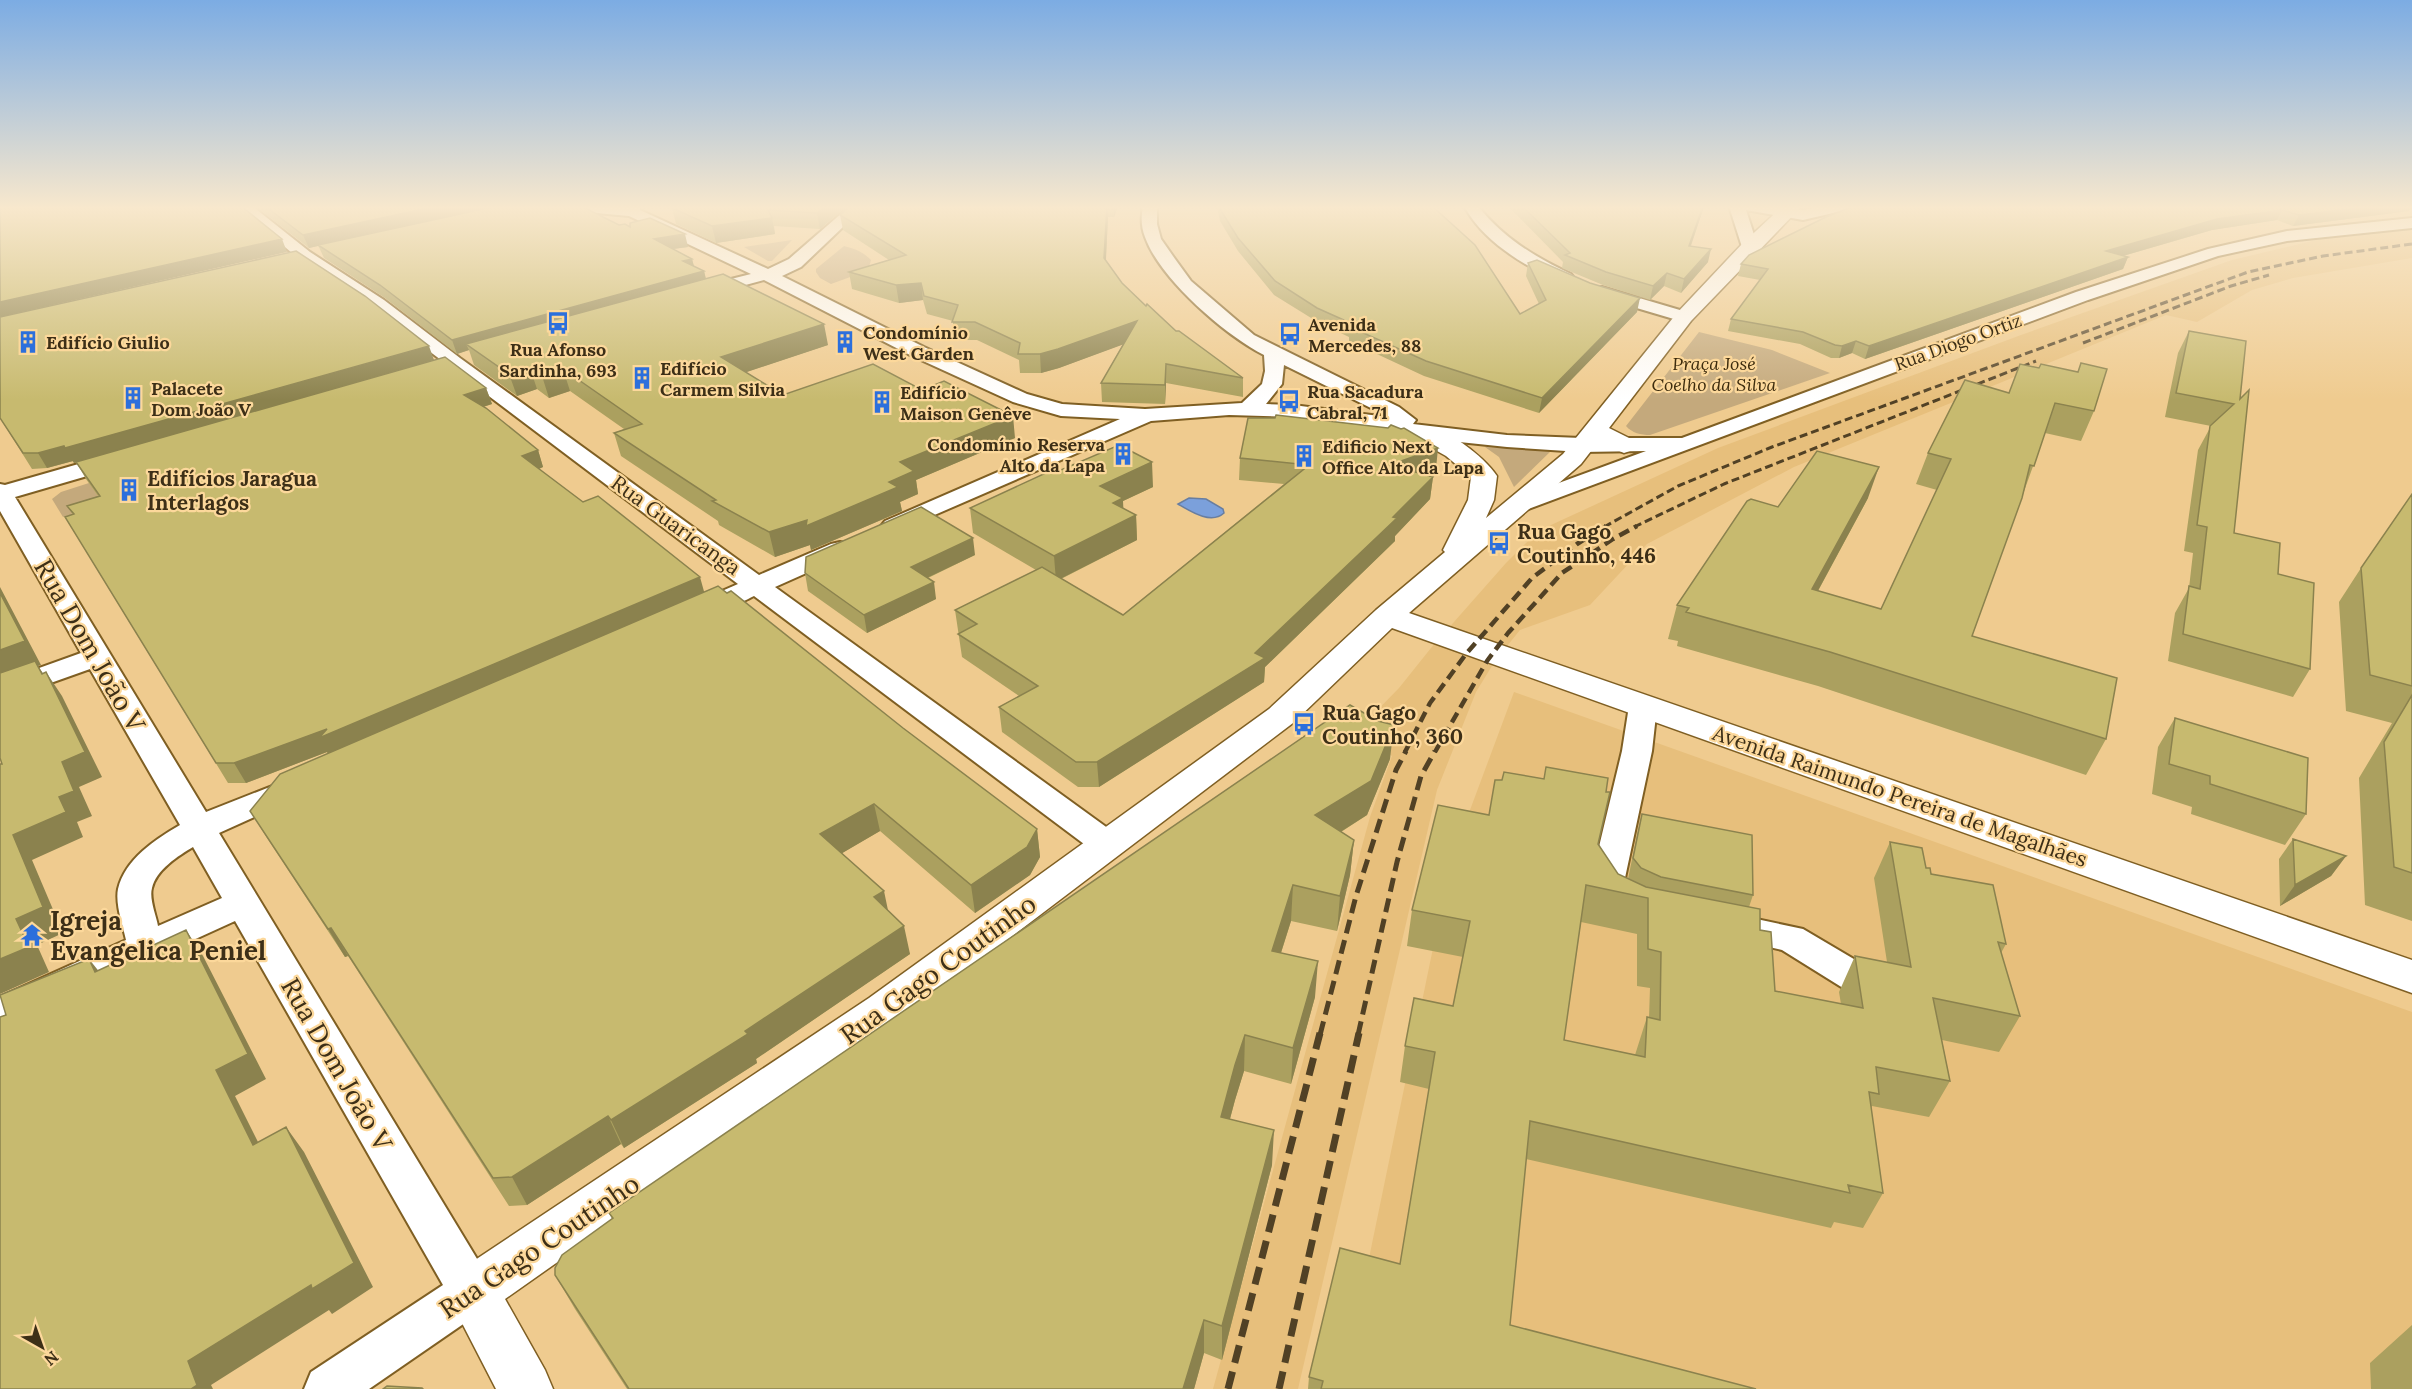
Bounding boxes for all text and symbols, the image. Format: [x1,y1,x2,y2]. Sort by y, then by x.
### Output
street label: Rua Diogo Ortiz [1891,308,2025,376]
bus stop icon: Rua Afonso Sardinha, 693 [545,310,571,336]
place label: Avenida Mercedes, 88 [1308,313,1421,357]
place label: Condomínio West Garden [863,321,975,365]
bus stop icon: Avenida Mercedes, 88 [1277,321,1303,347]
building icon: Edifício Giulio [15,329,41,355]
building icon: Condomínio West Garden [832,329,858,355]
place label: Edifício Giulio [46,331,170,354]
place label: Rua Afonso Sardinha, 693 [499,338,617,382]
park label: Praça José Coelho da Silva [1652,352,1777,396]
place label: Edifício Carmem Silvia [660,357,786,401]
building icon: Edifício Carmem Silvia [629,365,655,391]
place label: Palacete Dom João V [151,377,251,421]
place label: Rua Sacadura Cabral, 71 [1307,380,1424,424]
place label: Edifício Maison Genêve [900,381,1032,425]
building icon: Palacete Dom João V [120,385,146,411]
bus stop icon: Rua Sacadura Cabral, 71 [1276,388,1302,414]
building icon: Edifício Maison Genêve [869,389,895,415]
place label: Condomínio Reserva Alto da Lapa [927,433,1106,477]
place label: Edificio Next Office Alto da Lapa [1322,435,1484,479]
building icon: Condomínio Reserva Alto da Lapa [1110,441,1136,467]
building icon: Edificio Next Office Alto da Lapa [1291,443,1317,469]
place label: Edifícios Jaragua Interlagos [147,465,317,516]
street label: Rua Guaricanga [606,469,746,581]
building icon: Edifícios Jaragua Interlagos [116,477,142,503]
place label: Rua Gago Coutinho, 446 [1517,518,1656,569]
bus stop icon: Rua Gago Coutinho, 446 [1486,530,1512,556]
street label: Rua Dom João V [27,553,153,738]
place label: Rua Gago Coutinho, 360 [1322,699,1463,750]
bus stop icon: Rua Gago Coutinho, 360 [1291,711,1317,737]
street label: Avenida Raimundo Pereira de Magalhães [1708,719,2091,873]
street label: Rua Gago Coutinho [833,887,1043,1051]
place label: Igreja Evangelica Peniel [50,904,266,967]
temple icon: Igreja Evangelica Peniel [19,922,45,948]
street label: Rua Dom João V [274,972,400,1157]
street label: Rua Gago Coutinho [433,1167,645,1325]
north arrow [12,1317,72,1377]
text: N [40,1347,63,1370]

